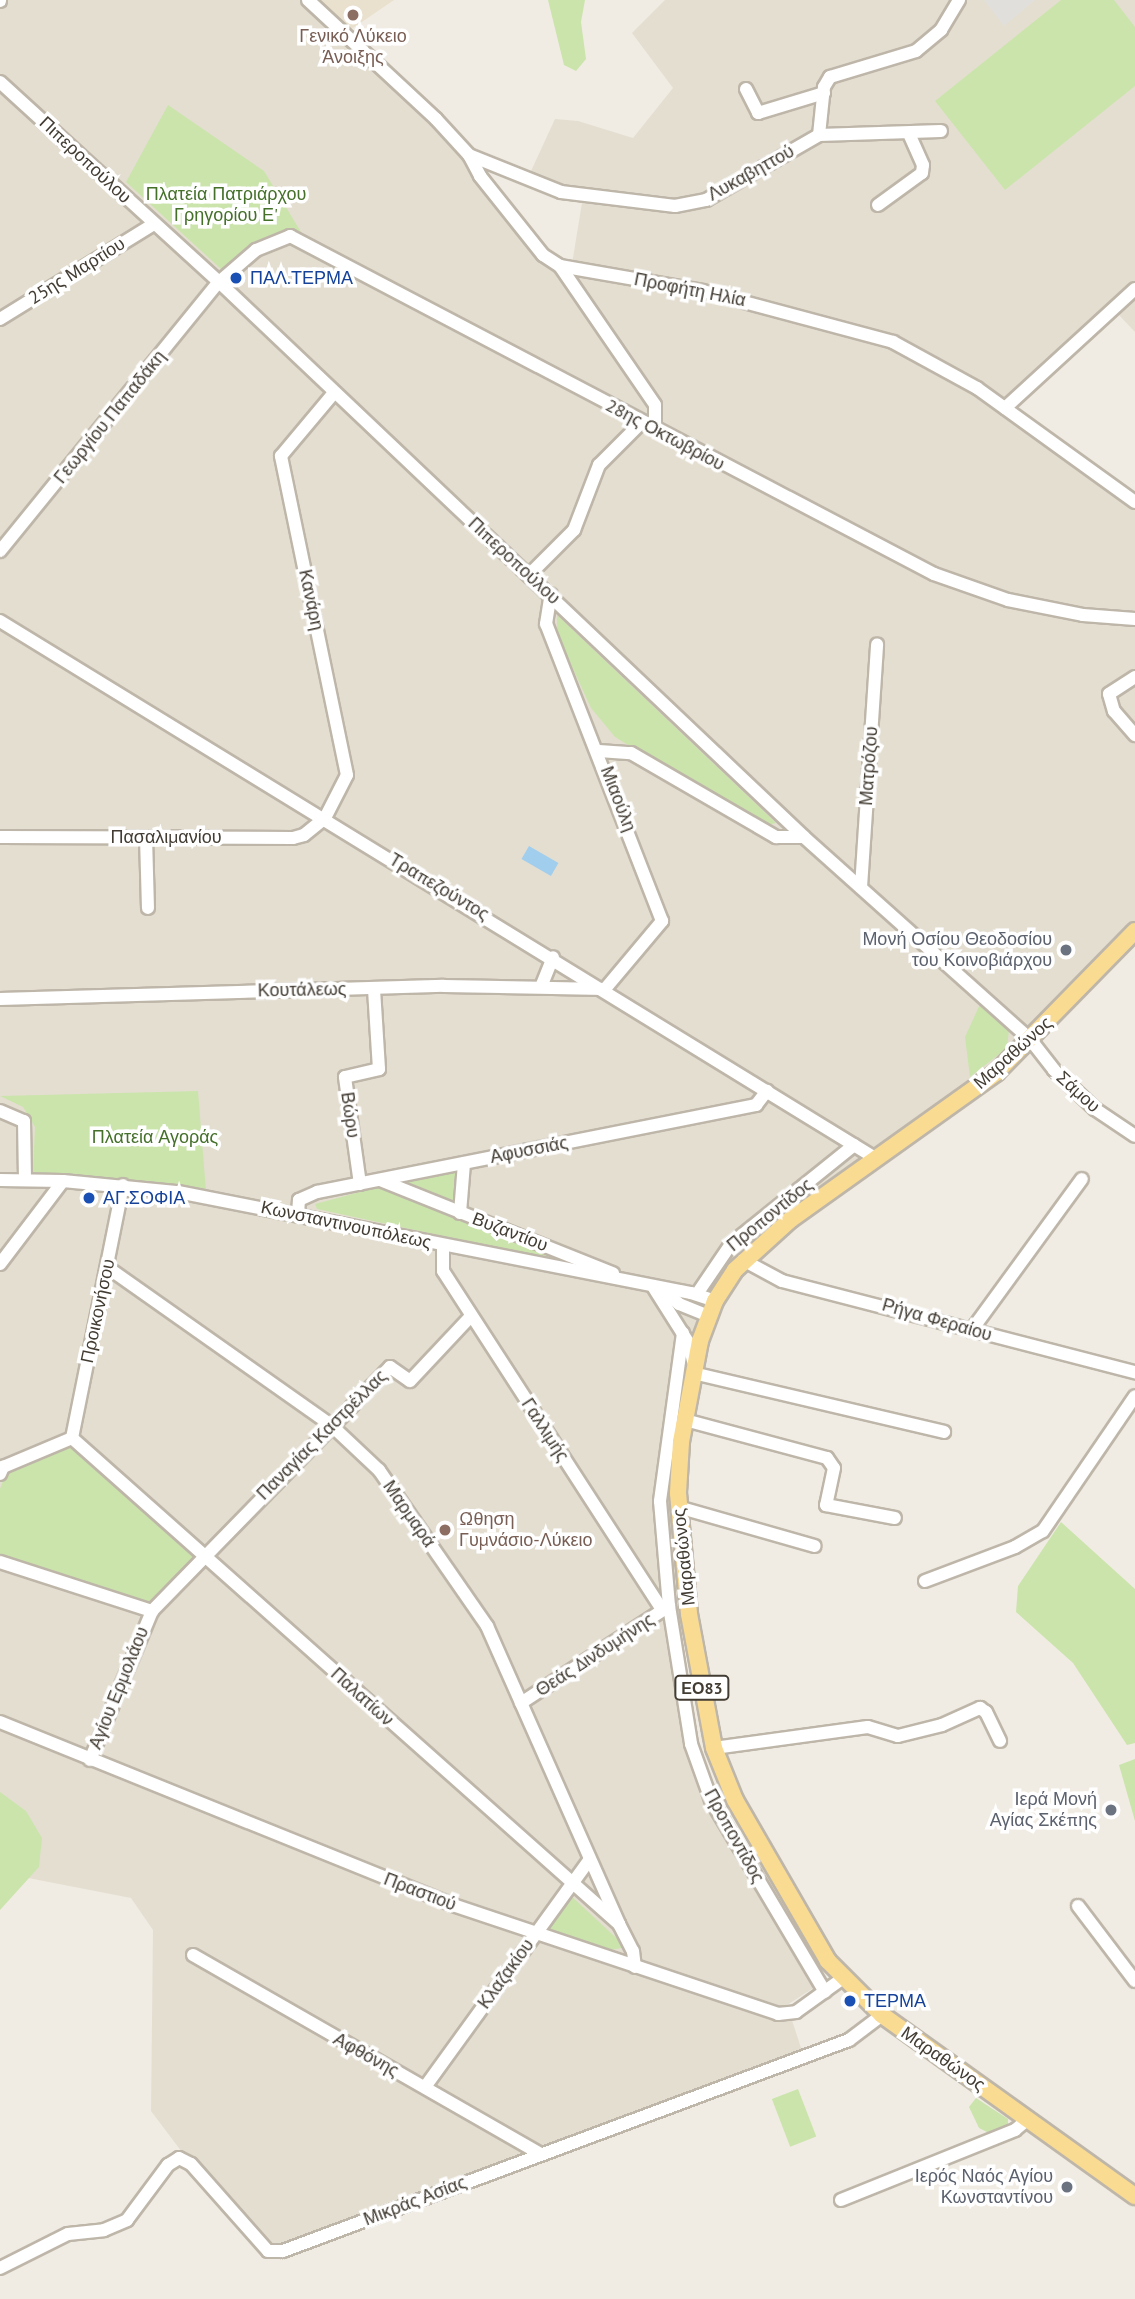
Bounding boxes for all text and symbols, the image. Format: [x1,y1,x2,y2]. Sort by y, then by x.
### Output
marker: Γενικό Λύκειο Άνοιξης [345,7,361,23]
place label: Γενικό Λύκειο Άνοιξης [299,26,407,68]
street label: Πιπεροπούλου [35,112,135,208]
street label: Λυκαβηττού [704,140,798,206]
park label: Πλατεία Πατριάρχου Γρηγορίου Ε' [146,184,306,227]
street label: 25ης Μαρτίου [25,233,129,309]
place label: ΠΑΛ.ΤΕΡΜΑ [250,267,353,289]
street label: Προφήτη Ηλία [632,269,748,311]
marker: ΠΑΛ.ΤΕΡΜΑ [228,270,244,286]
street label: Γεωργίου Παπαδάκη [50,346,170,488]
street label: 28ης Οκτωβρίου [602,395,728,475]
street label: Πιπεροπούλου [464,513,564,609]
street label: Κανάρη [294,568,328,632]
street label: Ματρόζου [855,726,883,806]
street label: Μιαούλη [596,763,640,835]
street label: Πασαλιμανίου [110,826,222,848]
street label: Τραπεζούντος [385,849,493,925]
place label: Μονή Οσίου Θεοδοσίου του Κοινοβιάρχου [862,929,1052,972]
marker: Μονή Οσίου Θεοδοσίου του Κοινοβιάρχου [1058,942,1074,958]
street label: Κουτάλεως [257,978,347,1002]
street label: Μαραθώνος [969,1012,1057,1094]
street label: Σάμου [1052,1067,1104,1117]
street label: Βώρυ [336,1091,364,1139]
park label: Πλατεία Αγοράς [92,1126,218,1148]
street label: Αφυσσιάς [488,1132,570,1168]
street label: Προποντίδος [723,1174,817,1256]
place label: ΑΓ.ΣΟΦΙΑ [103,1187,185,1209]
marker: ΑΓ.ΣΟΦΙΑ [81,1190,97,1206]
street label: Κωνσταντινουπόλεως [259,1196,433,1254]
street label: Βυζαντίου [469,1208,551,1256]
street label: Προικονήσου [76,1257,120,1365]
street label: Ρήγα Φεραίου [880,1294,994,1346]
street label: Παναγίας Καστρέλλας [252,1365,392,1505]
street label: Γαλλιμής [517,1394,573,1466]
street label: Μαρμαρά [378,1476,440,1552]
street label: Μαραθώνος [668,1507,700,1607]
place label: Ώθηση Γυμνάσιο-Λύκειο [459,1509,593,1552]
marker: Ώθηση Γυμνάσιο-Λύκειο [437,1522,453,1538]
street label: Θεάς Δινδυμήνης [532,1609,658,1701]
street label: Αγίου Ερμολάου [85,1624,153,1752]
street label: Παλατίων [326,1663,398,1731]
road number: ΕΟ83 [674,1676,730,1700]
street label: Προποντίδος [699,1785,769,1887]
place label: Ιερά Μονή Αγίας Σκέπης [990,1789,1097,1832]
marker: Ιερά Μονή Αγίας Σκέπης [1103,1802,1119,1818]
street label: Πραστιού [381,1868,459,1916]
street label: Κλαζακίου [473,1935,539,2013]
place label: ΤΕΡΜΑ [864,1990,926,2012]
marker: ΤΕΡΜΑ [842,1993,858,2009]
street label: Μαραθώνος [897,2022,989,2096]
street label: Αφθόνης [330,2028,402,2082]
place label: Ιερός Ναός Αγίου Κωνσταντίνου [915,2166,1053,2208]
street label: Μικράς Ασίας [361,2172,469,2230]
marker: Ιερός Ναός Αγίου Κωνσταντίνου [1059,2179,1075,2195]

